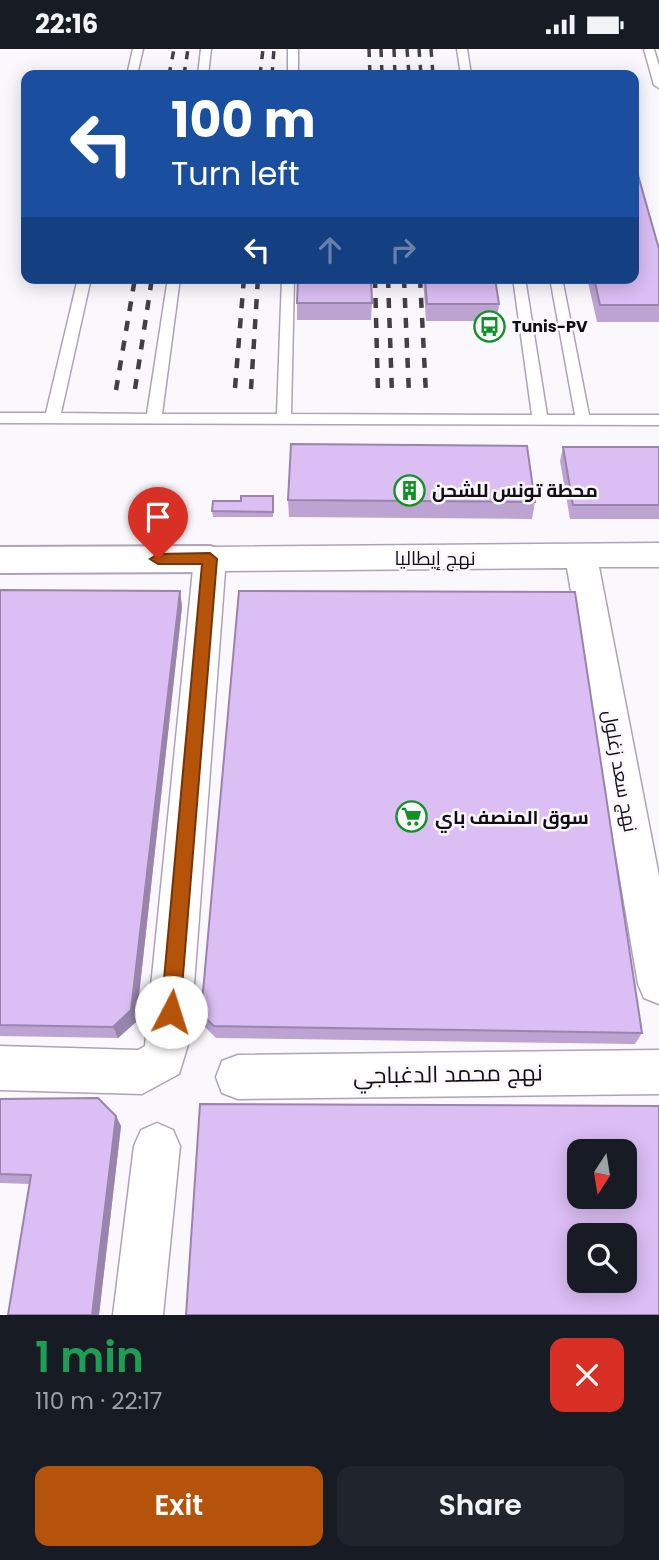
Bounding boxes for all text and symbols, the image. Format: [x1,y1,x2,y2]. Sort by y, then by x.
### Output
text: 22:16 [35,6,98,42]
text: 100 m [171,86,316,154]
icon: left [56,98,147,189]
text: Turn left [171,151,300,196]
icon: left [238,231,276,269]
icon: ahead [311,231,349,269]
icon: right [384,231,422,269]
bus stop icon: Tunis-PV [472,309,506,343]
place label: Tunis-PV [512,315,588,338]
building icon: محطة تونس للشحن [392,473,426,507]
place label: محطة تونس للشحن [432,477,598,504]
pin [128,487,188,559]
icon: arrive [139,498,177,536]
street label: نهج إيطاليا [394,545,476,572]
street label: نهج سعد زغلول [596,708,644,834]
supermarket icon: سوق المنصف باي [395,800,429,834]
place label: سوق المنصف باي [435,804,589,833]
position arrow [134,975,208,1049]
street label: نهج محمد الدغباجي [353,1056,543,1094]
north arrow [567,1139,637,1209]
map controls [567,1139,637,1293]
button: search [567,1223,637,1293]
text: 1 min [35,1328,144,1387]
button: close [550,1338,624,1412]
text: 110 m · 22:17 [35,1385,162,1417]
button: Exit [35,1466,323,1546]
button: Share [337,1466,624,1546]

